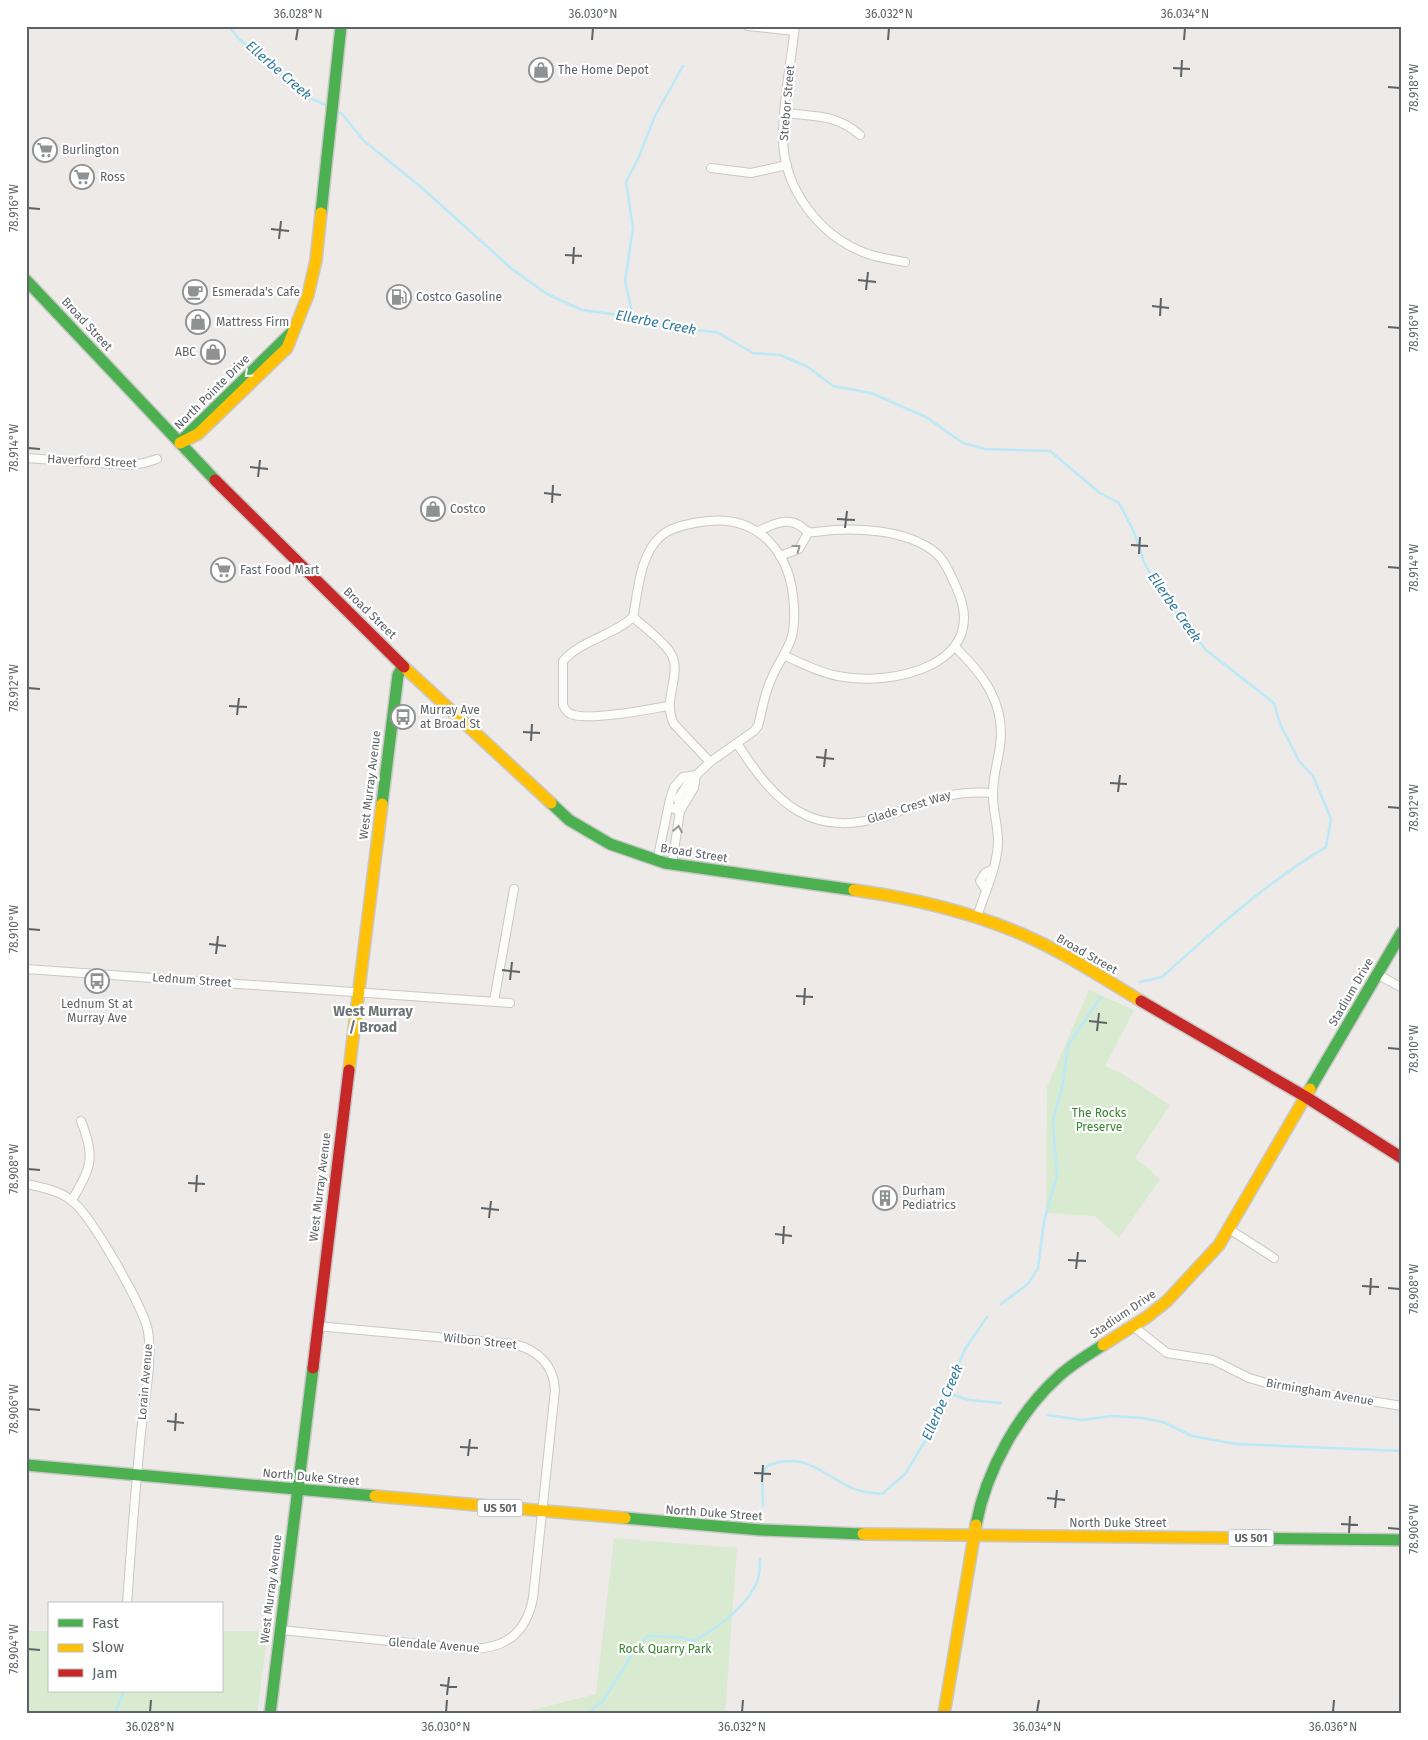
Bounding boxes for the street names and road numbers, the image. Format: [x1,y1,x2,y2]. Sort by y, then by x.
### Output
street label: Strebor Street [777,64,797,142]
street label: Broad Street [59,294,116,354]
street label: North Pointe Drive [172,352,252,432]
street label: Haverford Street [47,452,138,470]
street label: Broad Street [341,584,400,642]
street label: West Murray Avenue [356,730,384,840]
street label: Glade Crest Way [865,788,953,826]
street label: Broad Street [659,841,729,865]
street label: Broad Street [1054,931,1120,977]
street label: Stadium Drive [1326,955,1376,1029]
street label: Lednum Street [152,970,233,990]
street label: West Murray Avenue [306,1132,334,1242]
street label: Stadium Drive [1087,1287,1159,1341]
street label: Wilbon Street [443,1330,518,1352]
street label: Lorain Avenue [135,1343,155,1421]
street label: Birmingham Avenue [1265,1376,1375,1408]
street label: North Duke Street [262,1466,361,1488]
road number: US 501 [478,1500,522,1516]
street label: North Duke Street [665,1503,764,1523]
street label: North Duke Street [1069,1516,1167,1530]
road number: US 501 [1228,1530,1274,1546]
street label: West Murray Avenue [257,1534,285,1644]
street label: Glendale Avenue [388,1635,480,1655]

